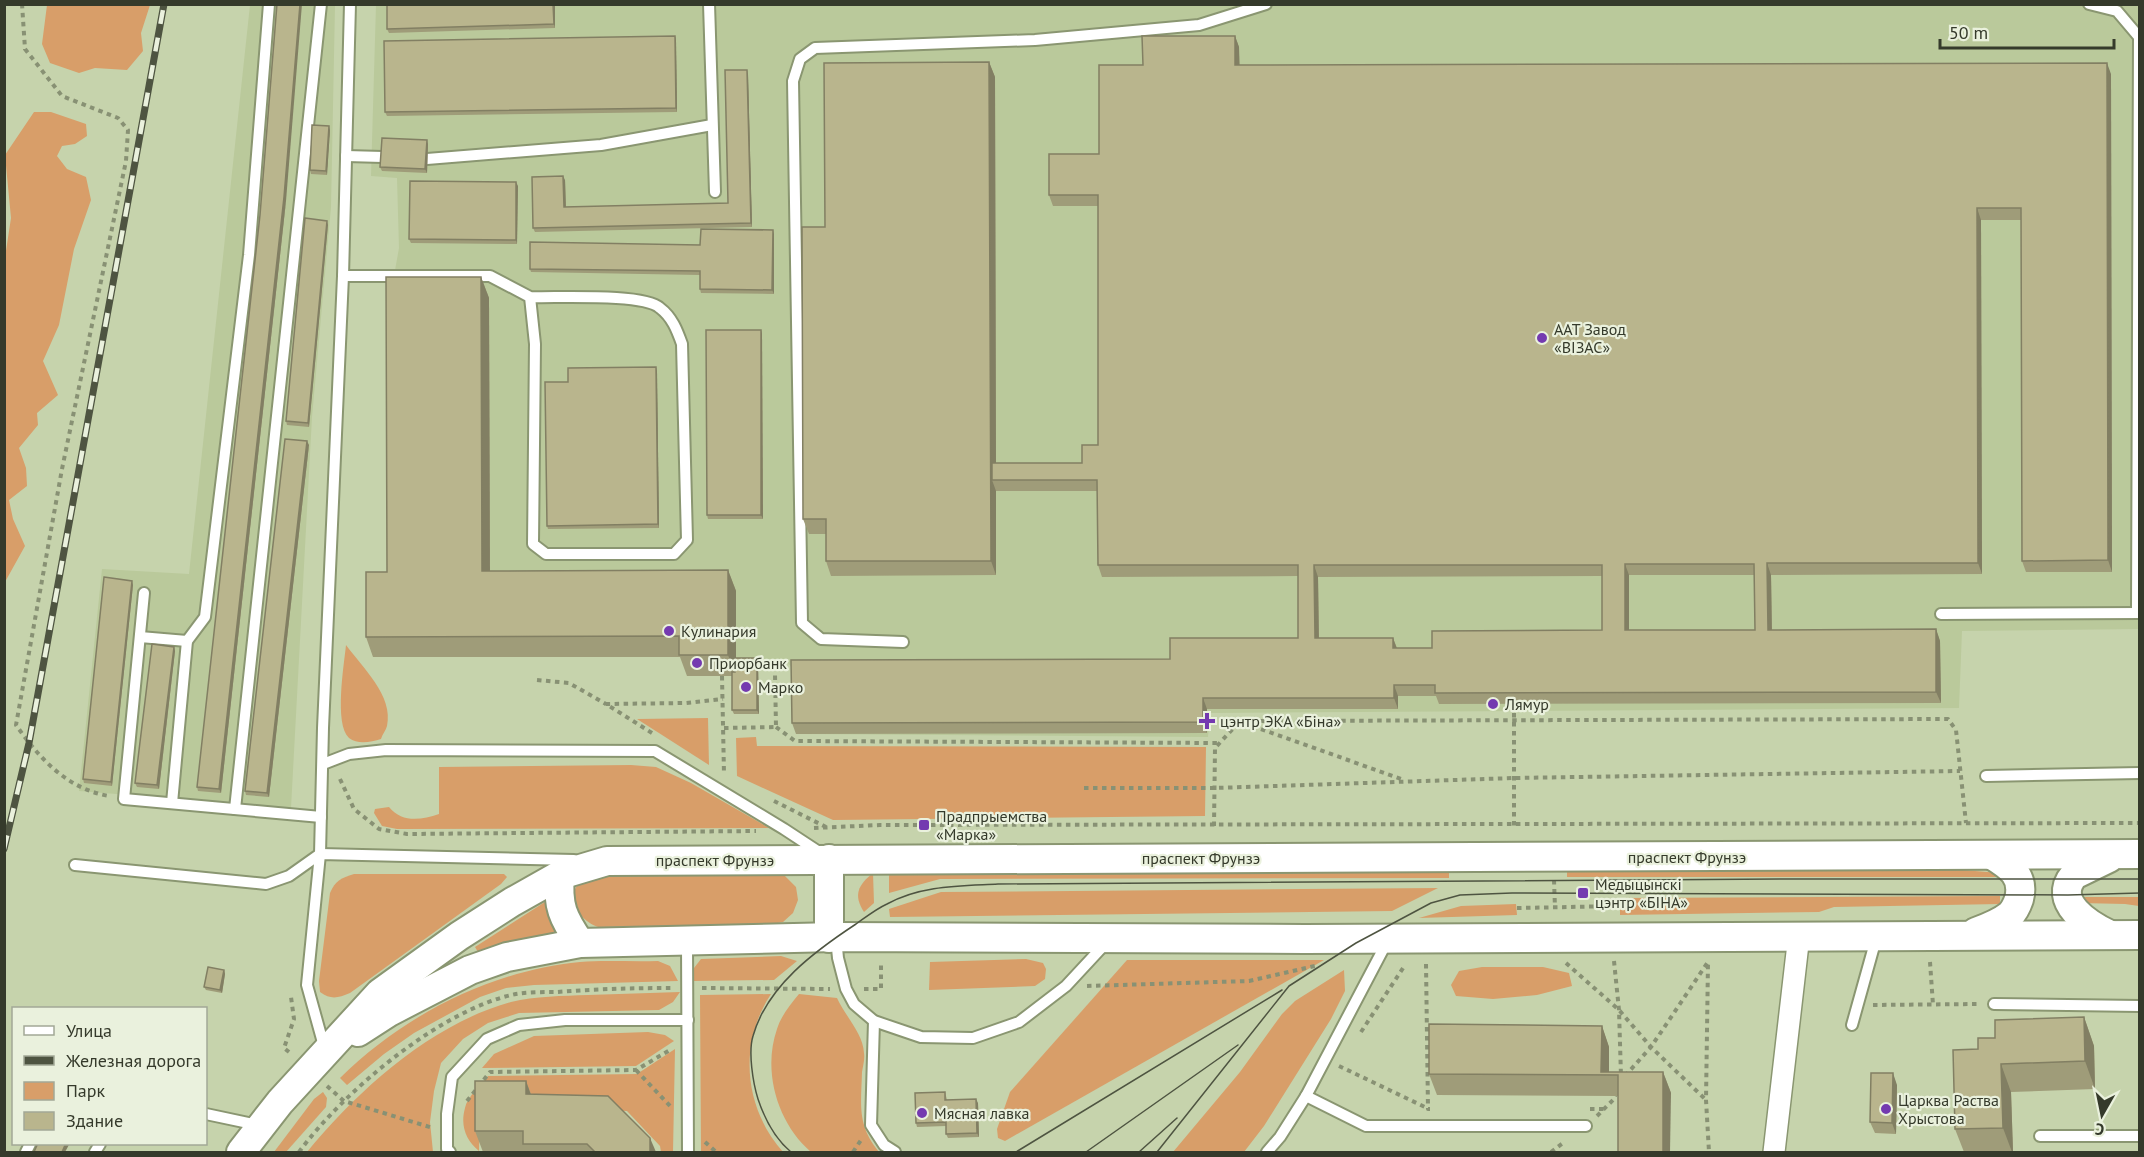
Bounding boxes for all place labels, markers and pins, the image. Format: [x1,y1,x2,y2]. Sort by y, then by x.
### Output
place label: ААТ Завод «ВІЗАС» [1554,319,1626,357]
marker: ААТ Завод «ВІЗАС» [1535,331,1549,345]
place label: Кулинария [681,621,756,641]
marker: Кулинария [662,624,676,638]
place label: Приорбанк [709,653,787,673]
marker: Приорбанк [690,656,704,670]
place label: Марко [758,677,803,697]
marker: Марко [739,680,753,694]
place label: Лямур [1504,694,1549,714]
marker: Лямур [1486,697,1500,711]
place label: цэнтр ЭКА «Біна» [1220,711,1341,731]
marker: цэнтр ЭКА «Біна» [1198,712,1216,730]
place label: Прадпрыемства «Марка» [936,806,1047,844]
marker: Прадпрыемства «Марка» [917,818,931,832]
place label: Медыцынскі цэнтр «БІНА» [1595,874,1688,912]
marker: Медыцынскі цэнтр «БІНА» [1576,886,1590,900]
place label: Царква Раства Хрыстова [1898,1090,1999,1128]
marker: Царква Раства Хрыстова [1879,1102,1893,1116]
place label: Мясная лавка [934,1103,1029,1123]
marker: Мясная лавка [915,1106,929,1120]

